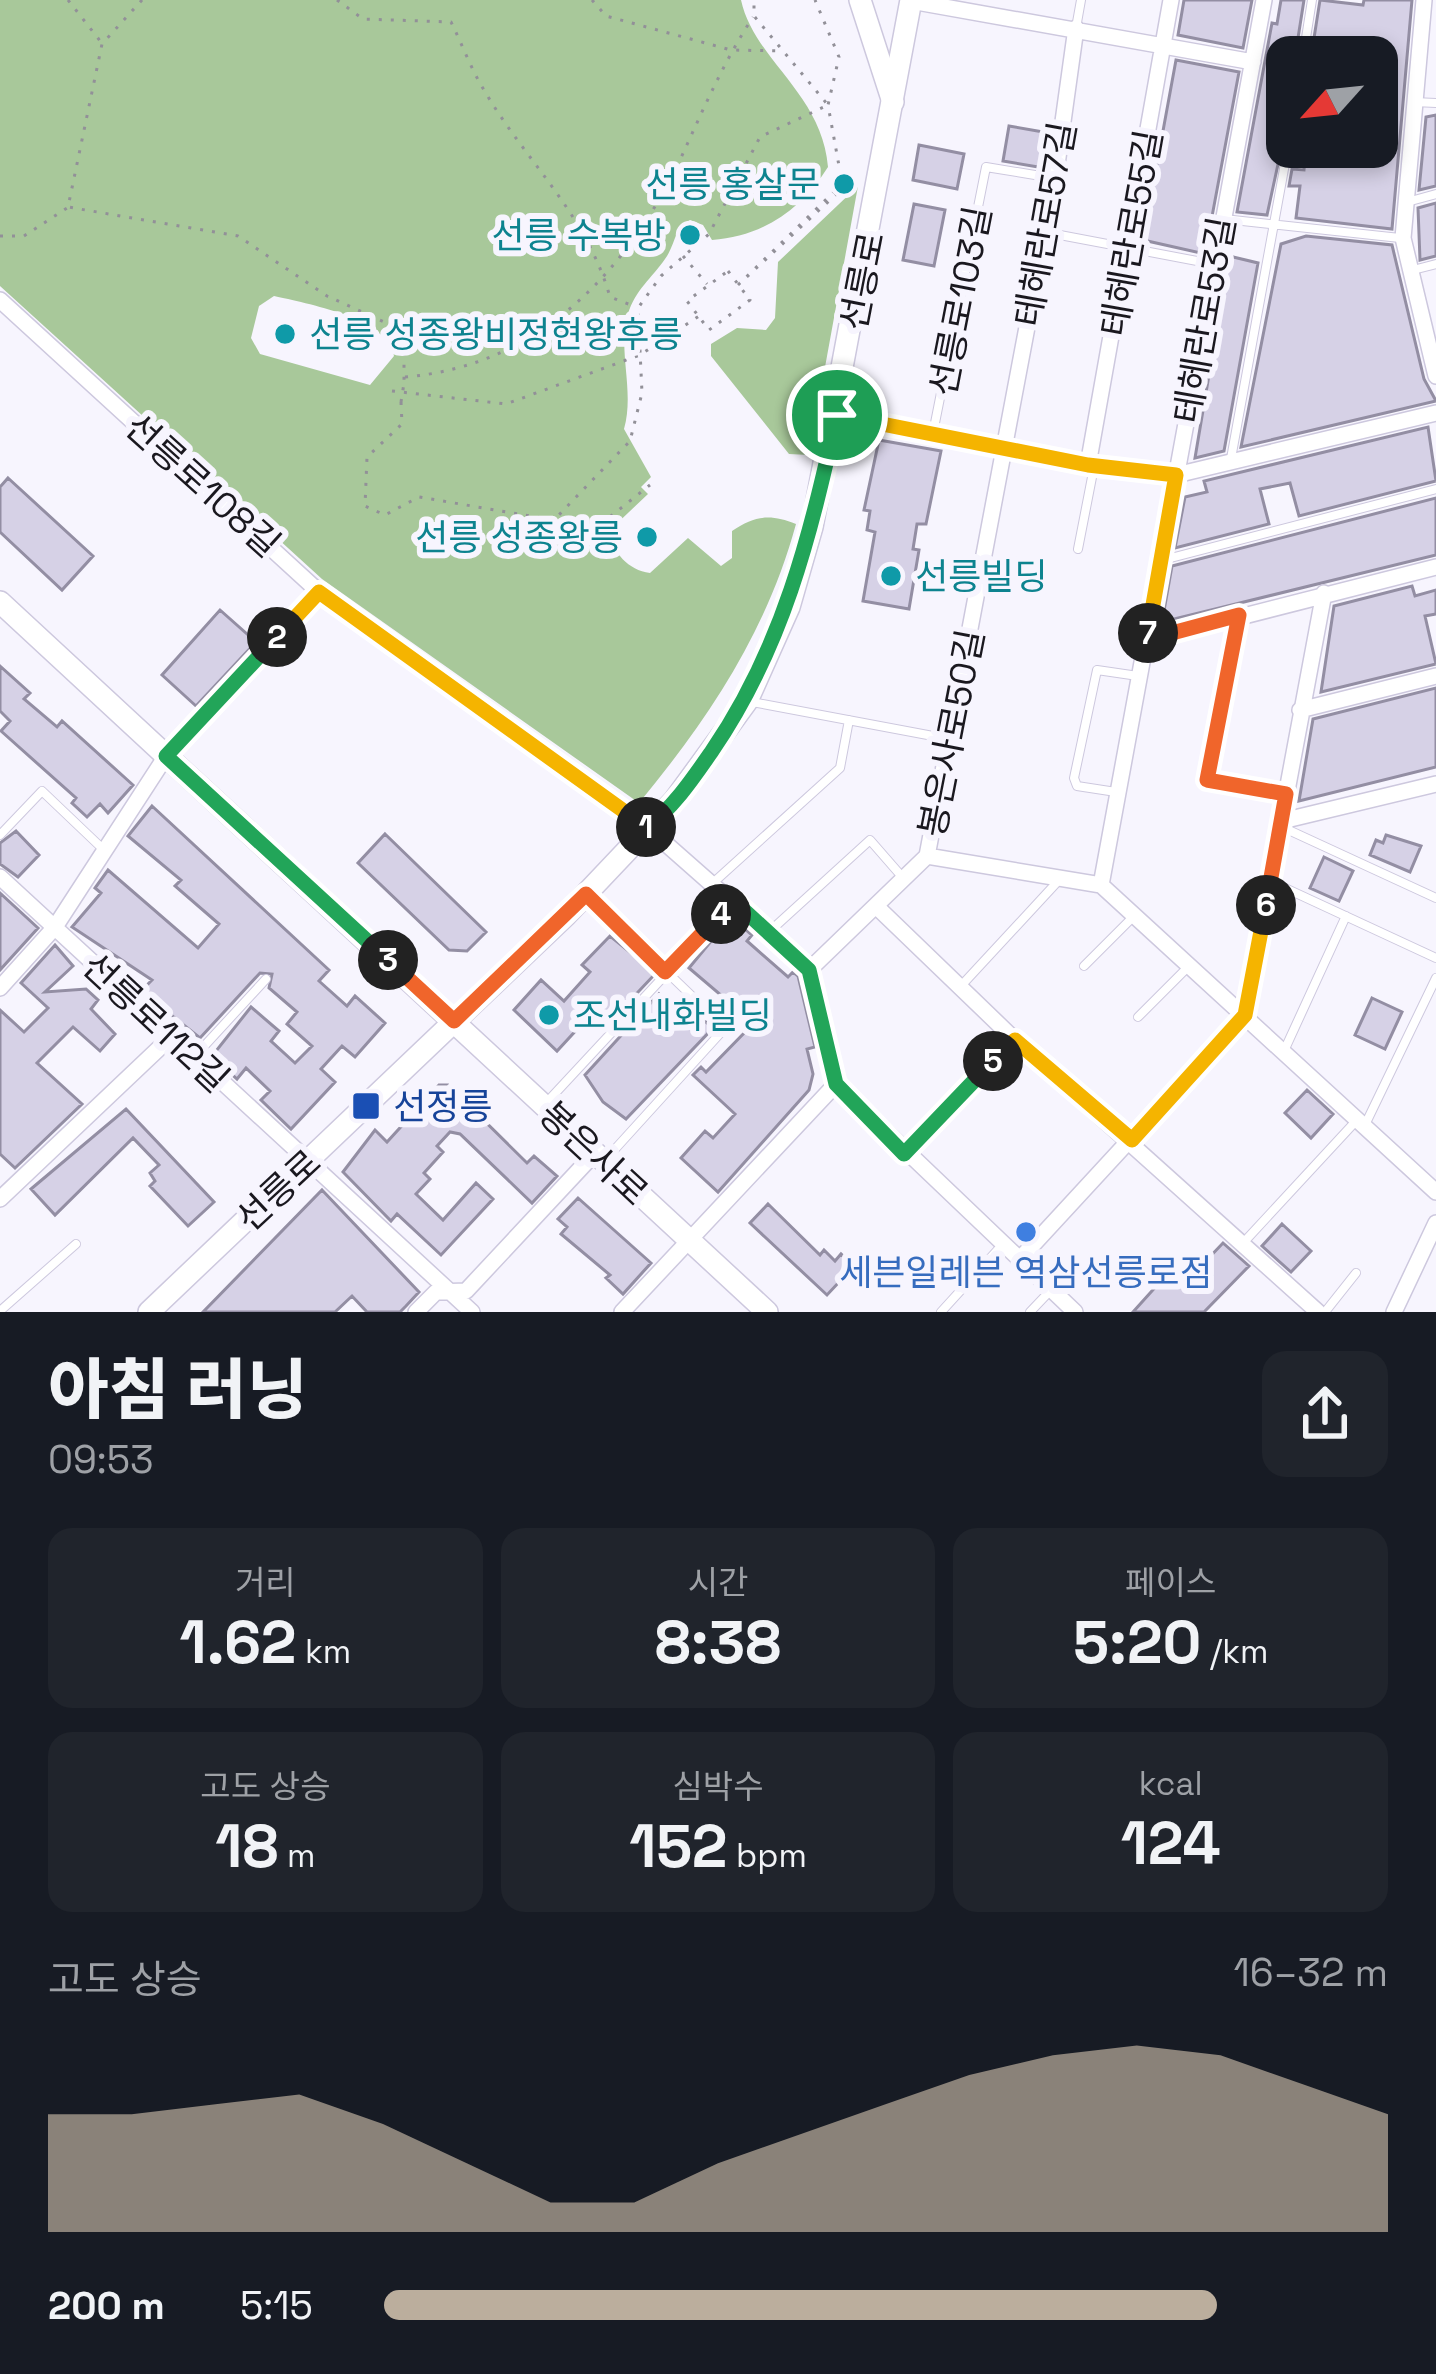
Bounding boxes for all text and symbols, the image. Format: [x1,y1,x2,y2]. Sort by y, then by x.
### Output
north arrow [1266,36,1398,168]
map controls [1266,36,1398,168]
street label: 테헤란로57길 [1005,118,1087,330]
street label: 테헤란로55길 [1091,126,1173,340]
place label: 선릉 홍살문 [645,162,820,208]
marker: 선릉 홍살문 [831,171,857,197]
street label: 선릉로103길 [920,202,1002,400]
place label: 선릉 수복방 [491,213,666,259]
street label: 테헤란로53길 [1164,213,1246,427]
marker: 선릉 수복방 [677,222,703,248]
street label: 선릉로 [831,228,895,334]
place label: 선릉 성종왕비정현왕후릉 [309,312,683,358]
marker: 선릉 성종왕비정현왕후릉 [272,321,298,347]
pin [786,364,888,466]
icon: arrive [804,382,870,448]
street label: 선릉로108길 [115,404,289,567]
place label: 선릉 성종왕릉 [415,515,623,561]
marker: 선릉 성종왕릉 [634,524,660,550]
place label: 선릉빌딩 [915,554,1047,600]
marker: 선릉빌딩 [878,563,904,589]
pin: 7 [1118,603,1178,663]
pin: 2 [247,607,307,667]
text: 7 [1139,612,1157,654]
text: 2 [267,616,287,658]
street label: 봉은사로50길 [909,626,995,841]
pin: 1 [616,797,676,857]
text: 1 [639,806,653,848]
pin: 6 [1236,875,1296,935]
pin: 4 [691,884,751,944]
text: 6 [1256,884,1276,926]
text: 4 [711,893,732,935]
pin: 3 [358,930,418,990]
text: 3 [378,939,398,981]
street label: 선릉로112길 [72,943,238,1102]
place label: 조선내화빌딩 [573,993,772,1039]
marker: 조선내화빌딩 [536,1002,562,1028]
pin: 5 [963,1031,1023,1091]
text: 5 [983,1040,1003,1082]
place label: 선정릉 [393,1084,492,1130]
marker: 선정릉 [350,1090,382,1122]
street label: 봉은사로 [529,1092,657,1216]
street label: 선릉로 [227,1140,331,1241]
marker: 세븐일레븐 역삼선릉로점 [1013,1219,1039,1245]
place label: 세븐일레븐 역삼선릉로점 [839,1250,1213,1296]
text: 아침 러닝 [48,1348,308,1432]
button: share [1262,1351,1388,1477]
text: 09:53 [48,1435,154,1484]
text: 거리 [235,1562,296,1604]
text: 시간 [688,1562,748,1604]
text: 페이스 [1125,1562,1216,1604]
text: 1.62 [180,1604,296,1681]
text: 8:38 [655,1604,781,1681]
text: 5:20 [1073,1604,1201,1681]
text: km [296,1631,351,1673]
text: /km [1201,1631,1268,1673]
text: kcal [1139,1763,1203,1805]
text: 고도 상승 [200,1766,330,1808]
text: 심박수 [672,1766,764,1808]
text: 124 [1121,1805,1221,1882]
text: 18 [215,1808,278,1885]
text: 152 [629,1808,727,1885]
text: m [278,1835,315,1877]
text: bpm [727,1835,807,1877]
text: 16–32 m [1234,1948,1388,1997]
text: 고도 상승 [48,1955,202,2004]
text: 200 m [48,2281,165,2330]
text: 5:15 [240,2281,313,2330]

